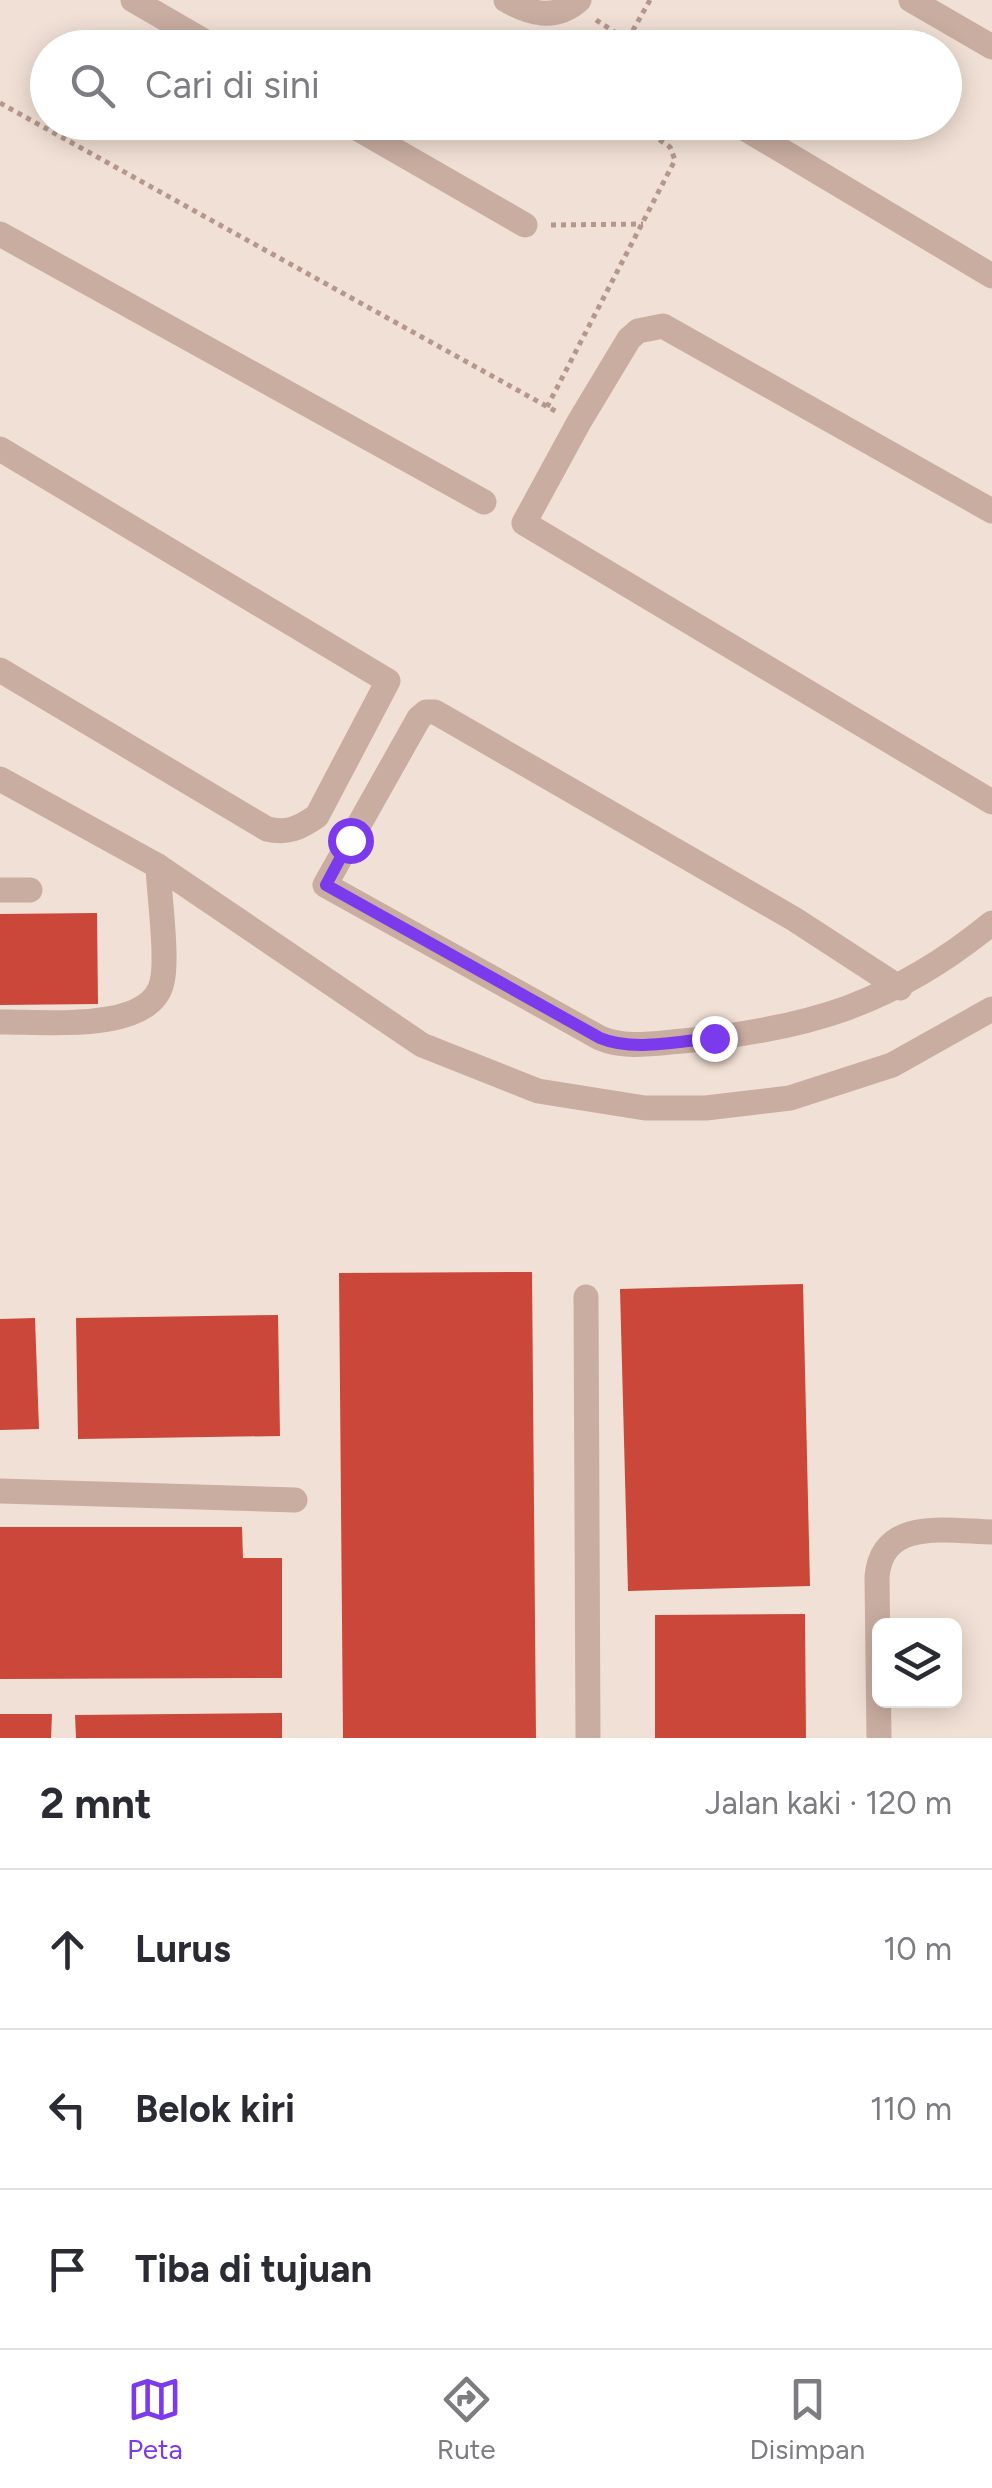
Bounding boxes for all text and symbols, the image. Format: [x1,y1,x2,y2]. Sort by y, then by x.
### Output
search box [30,30,962,140]
icon: search [65,58,120,113]
text: Cari di sini [145,62,320,108]
route start [328,818,374,864]
route end [692,1016,738,1062]
map controls [872,1618,962,1708]
button: layers [872,1618,962,1708]
text: 2 mnt [40,1778,152,1829]
text: Jalan kaki · 120 m [705,1784,952,1822]
icon: ahead [40,1922,95,1977]
text: Lurus [135,1926,231,1972]
text: 10 m [883,1930,952,1968]
icon: left [40,2082,95,2137]
text: Belok kiri [135,2086,295,2132]
text: 110 m [870,2090,952,2128]
icon: arrive [40,2242,95,2297]
text: Tiba di tujuan [135,2246,372,2292]
tab: Peta [127,2372,183,2466]
tab: Rute [437,2372,496,2466]
tab: Disimpan [749,2372,865,2466]

